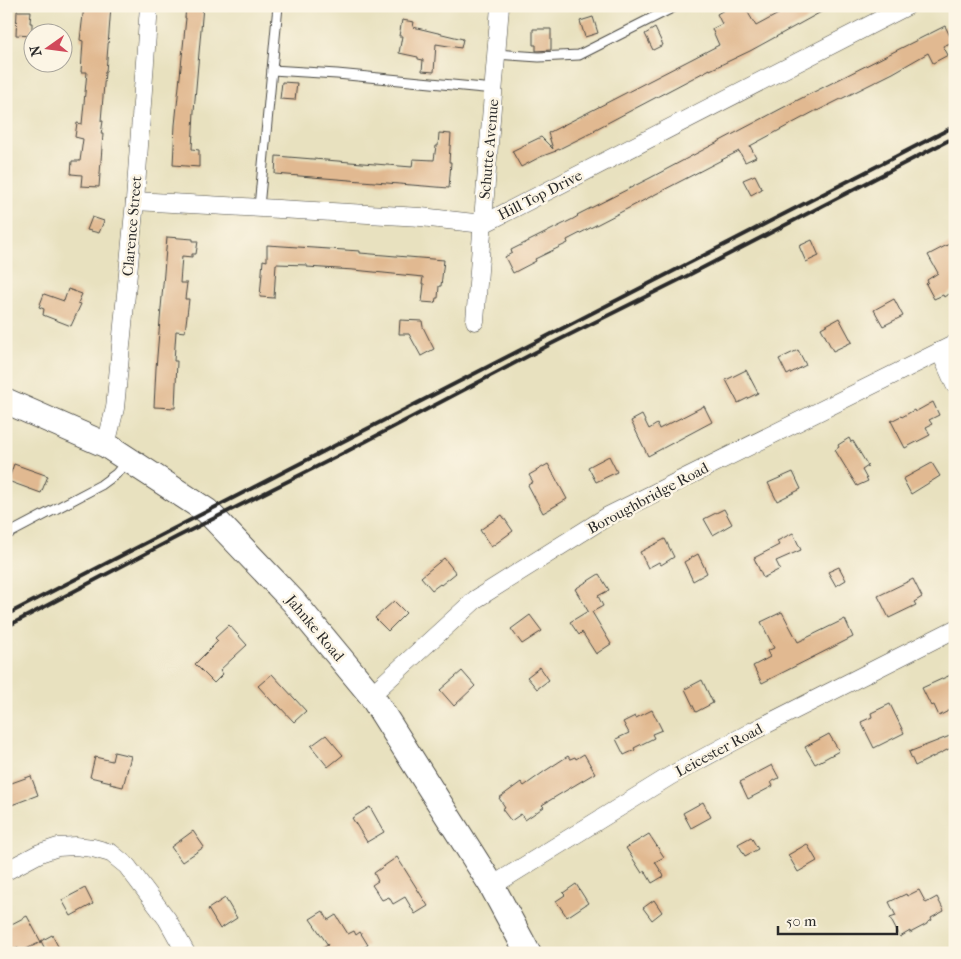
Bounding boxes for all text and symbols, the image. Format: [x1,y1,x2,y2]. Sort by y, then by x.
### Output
north arrow [22,22,72,72]
text: N [26,43,45,58]
street label: Schutte Avenue [476,97,502,200]
street label: Hill Top Drive [495,166,586,224]
street label: Clarence Street [119,175,145,277]
street label: Boroughbridge Road [584,458,712,538]
street label: Jahnke Road [281,590,348,665]
street label: Leicester Road [672,719,766,781]
scale bar [778,904,897,936]
text: 50 m [786,912,817,930]

